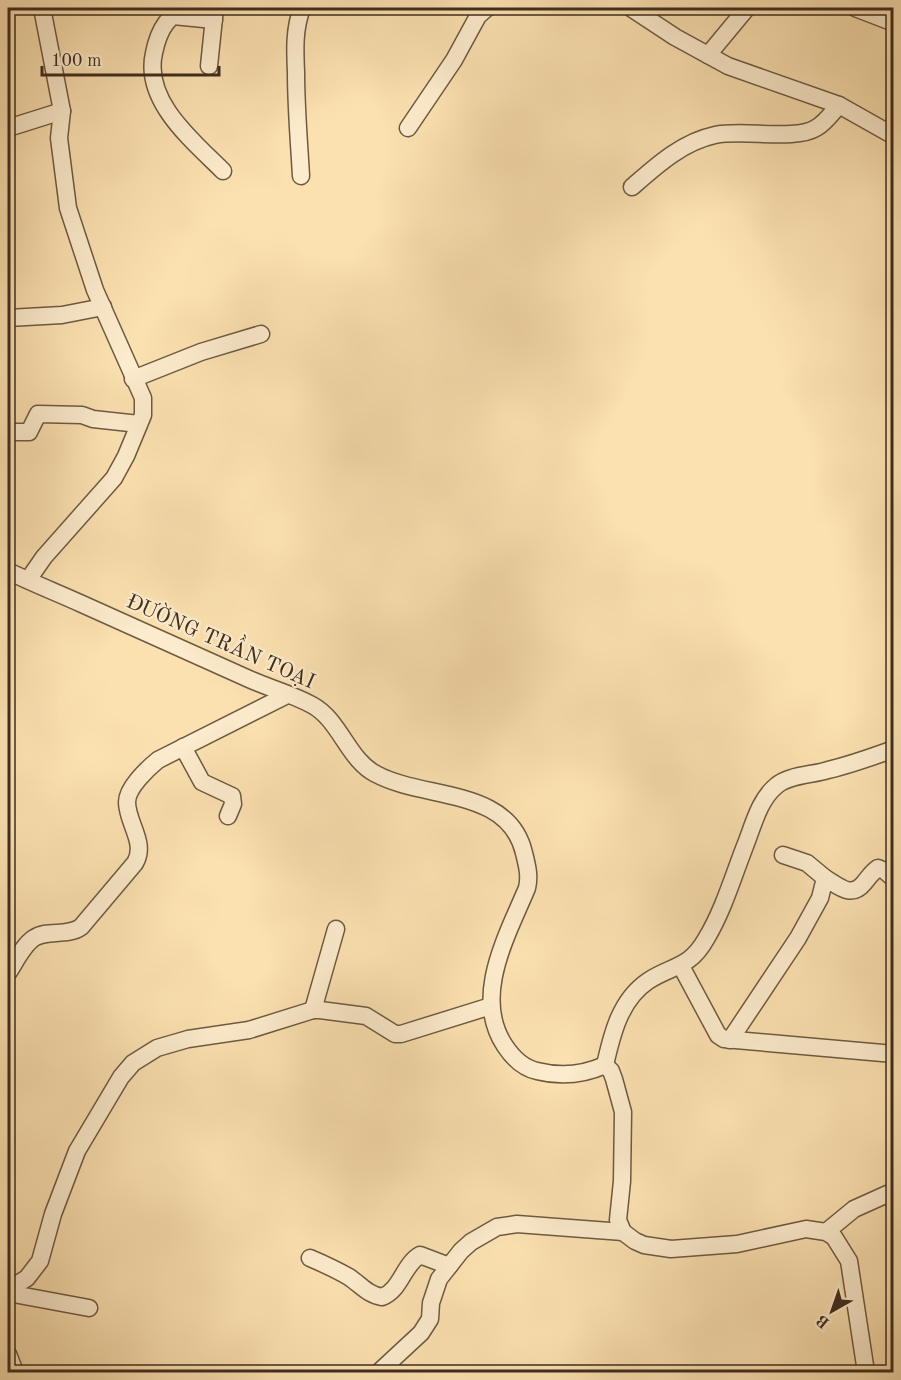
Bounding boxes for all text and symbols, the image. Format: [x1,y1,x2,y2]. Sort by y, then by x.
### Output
scale bar [42,39,219,77]
text: 100 m [51,52,102,70]
street label: ĐƯỜNG TRẦN TOẠI [123,584,321,693]
north arrow [802,1281,862,1341]
text: B [814,1311,833,1331]

